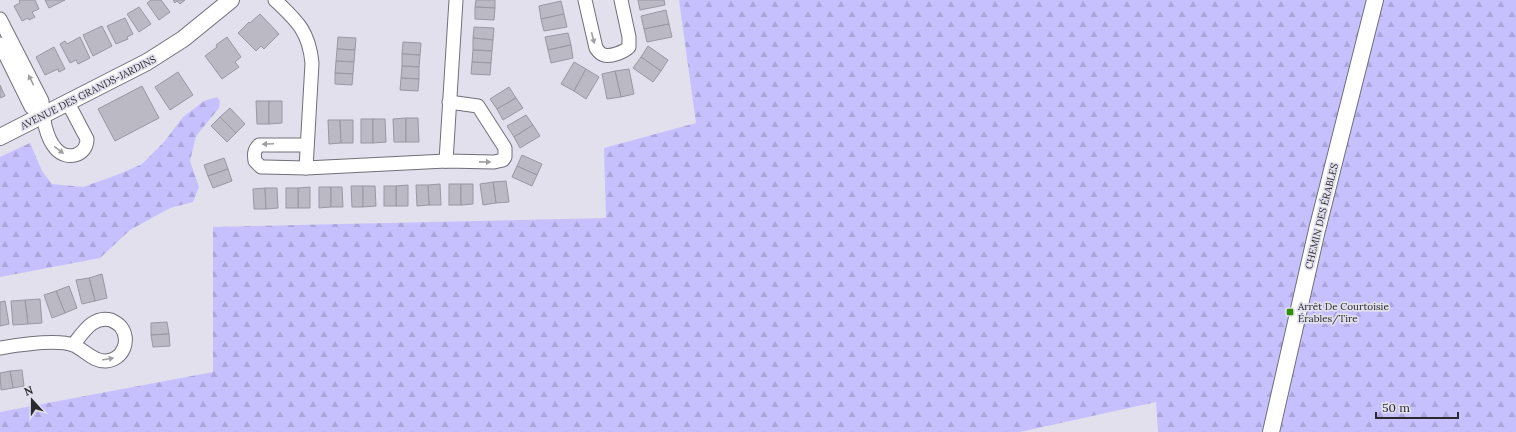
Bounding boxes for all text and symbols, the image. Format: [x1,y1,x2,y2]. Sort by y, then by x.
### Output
one-way arrow [591,32,597,44]
street label: AVENUE DES GRANDS-JARDINS [17,52,158,133]
one-way arrow [28,74,34,86]
one-way arrow [261,141,274,147]
one-way arrow [54,146,65,155]
one-way arrow [479,159,492,165]
street label: CHEMIN DES ÉRABLES [1302,161,1341,270]
place label: Arrêt De Courtoisie Érables/Tire [1297,300,1389,325]
marker: Arrêt De Courtoisie Érables/Tire [1285,307,1295,317]
one-way arrow [102,356,114,362]
north arrow [12,380,52,420]
text: N [22,382,35,399]
scale bar [1376,394,1458,420]
text: 50 m [1382,400,1410,415]

